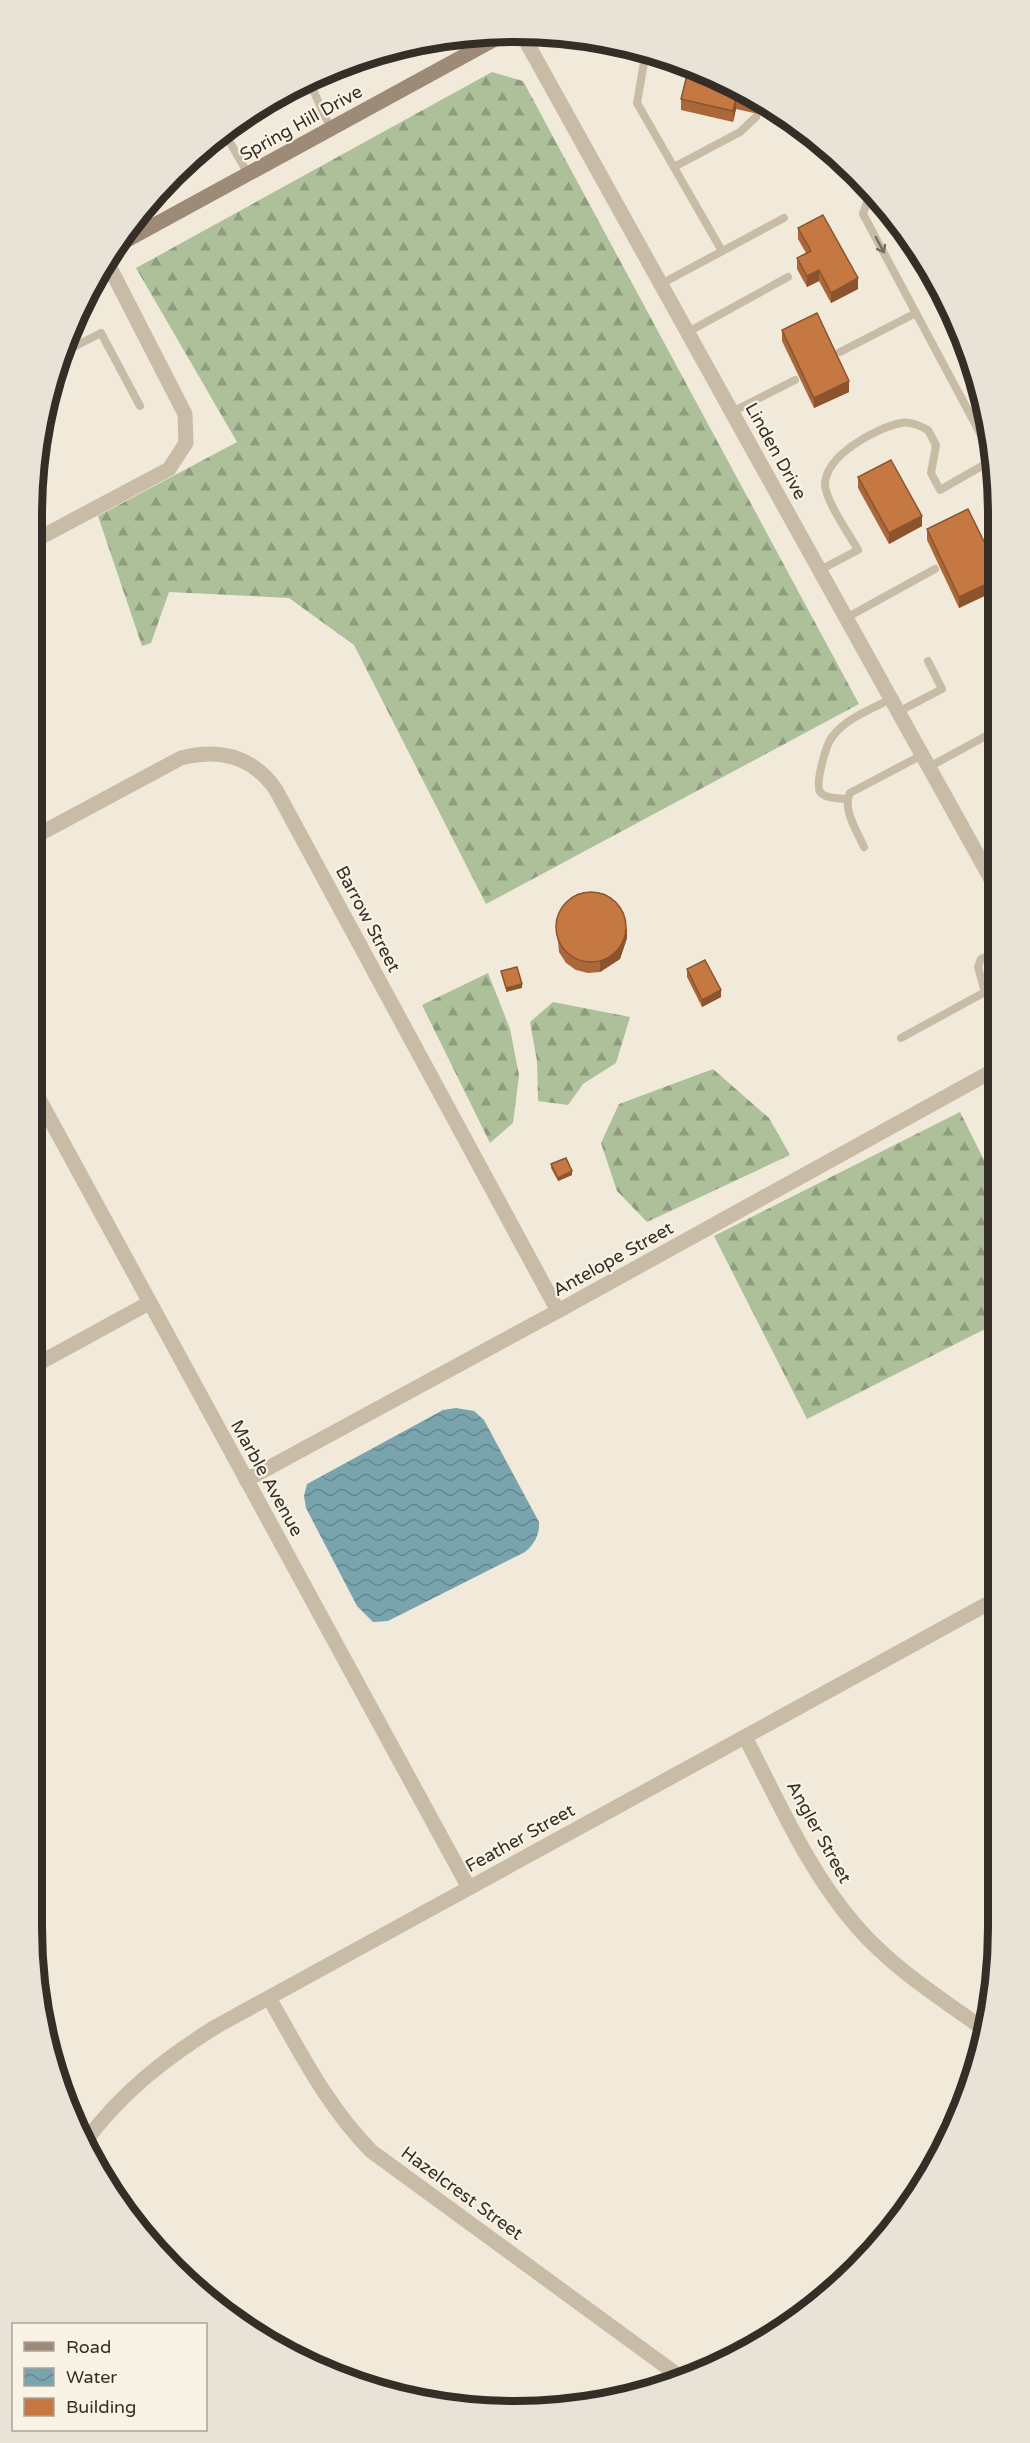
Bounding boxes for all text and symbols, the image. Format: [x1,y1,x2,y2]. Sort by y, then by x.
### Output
street label: Spring Hill Drive [236,80,366,166]
one-way arrow [875,236,886,254]
street label: Linden Drive [740,399,812,503]
street label: Barrow Street [331,862,405,976]
street label: Antelope Street [549,1217,677,1301]
street label: Marble Avenue [226,1416,308,1540]
street label: Angler Street [782,1777,856,1887]
street label: Feather Street [462,1799,579,1877]
street label: Hazelcrest Street [397,2141,527,2245]
legend [12,2323,207,2431]
text: Road [66,2336,111,2358]
text: Water [66,2366,117,2388]
text: Building [66,2396,136,2418]

